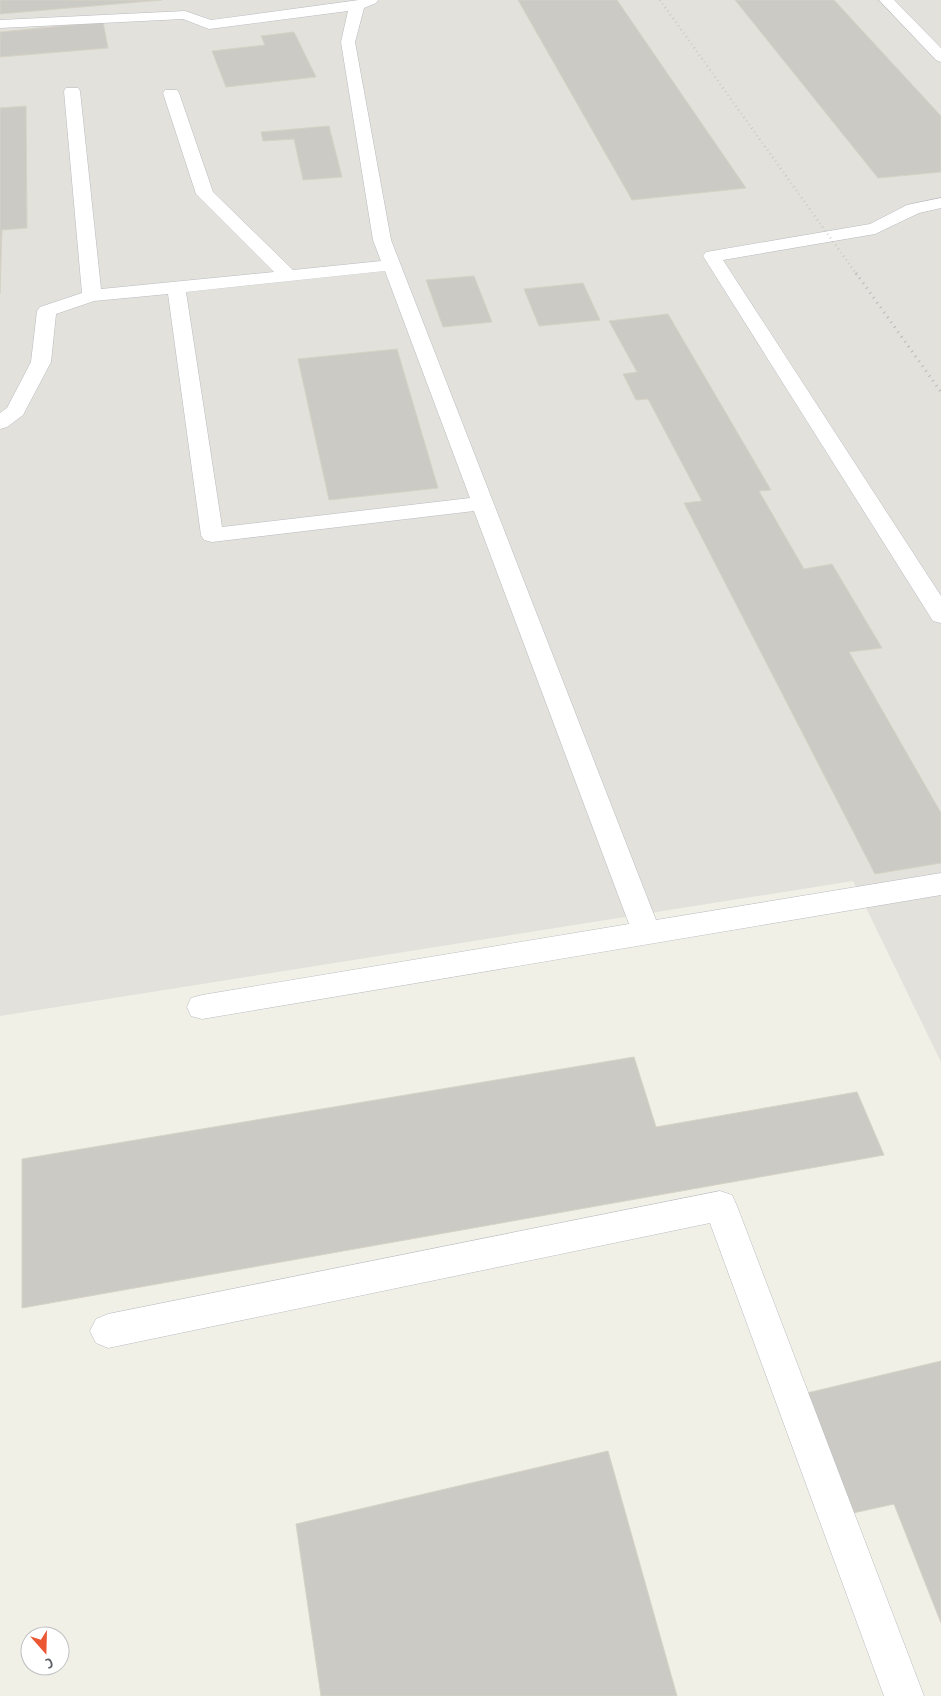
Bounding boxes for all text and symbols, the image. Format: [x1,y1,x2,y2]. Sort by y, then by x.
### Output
north arrow [20,1626,70,1676]
text: С [43,1654,56,1673]

